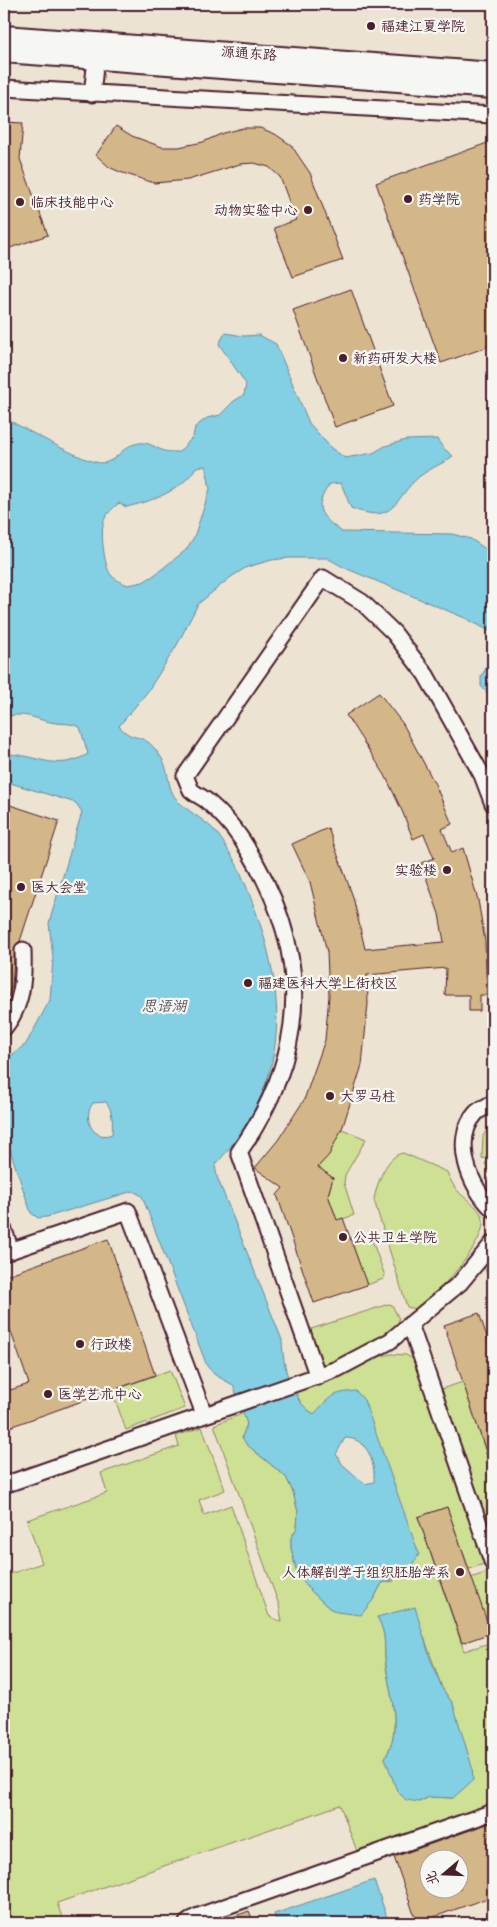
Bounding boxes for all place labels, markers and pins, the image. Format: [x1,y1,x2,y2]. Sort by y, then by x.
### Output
place label: 福建江夏学院 [381,16,465,35]
marker: 福建江夏学院 [365,20,377,32]
place label: 药学院 [418,189,460,208]
place label: 临床技能中心 [30,192,114,211]
marker: 药学院 [402,193,414,205]
marker: 临床技能中心 [14,196,26,208]
place label: 动物实验中心 [214,200,298,219]
marker: 动物实验中心 [302,204,314,216]
place label: 新药研发大楼 [353,348,437,367]
marker: 新药研发大楼 [337,352,349,364]
place label: 实验楼 [395,860,437,879]
marker: 实验楼 [441,864,453,876]
place label: 医大会堂 [31,877,87,896]
marker: 医大会堂 [15,881,27,893]
place label: 福建医科大学上街校区 [258,973,398,992]
marker: 福建医科大学上街校区 [242,977,254,989]
place label: 大罗马柱 [340,1086,396,1105]
marker: 大罗马柱 [324,1090,336,1102]
place label: 公共卫生学院 [353,1227,437,1246]
marker: 公共卫生学院 [337,1231,349,1243]
place label: 行政楼 [90,1334,132,1353]
marker: 行政楼 [74,1338,86,1350]
place label: 医学艺术中心 [58,1384,142,1403]
marker: 医学艺术中心 [42,1388,54,1400]
place label: 人体解剖学于组织胚胎学系 [282,1562,450,1581]
marker: 人体解剖学于组织胚胎学系 [454,1566,466,1578]

